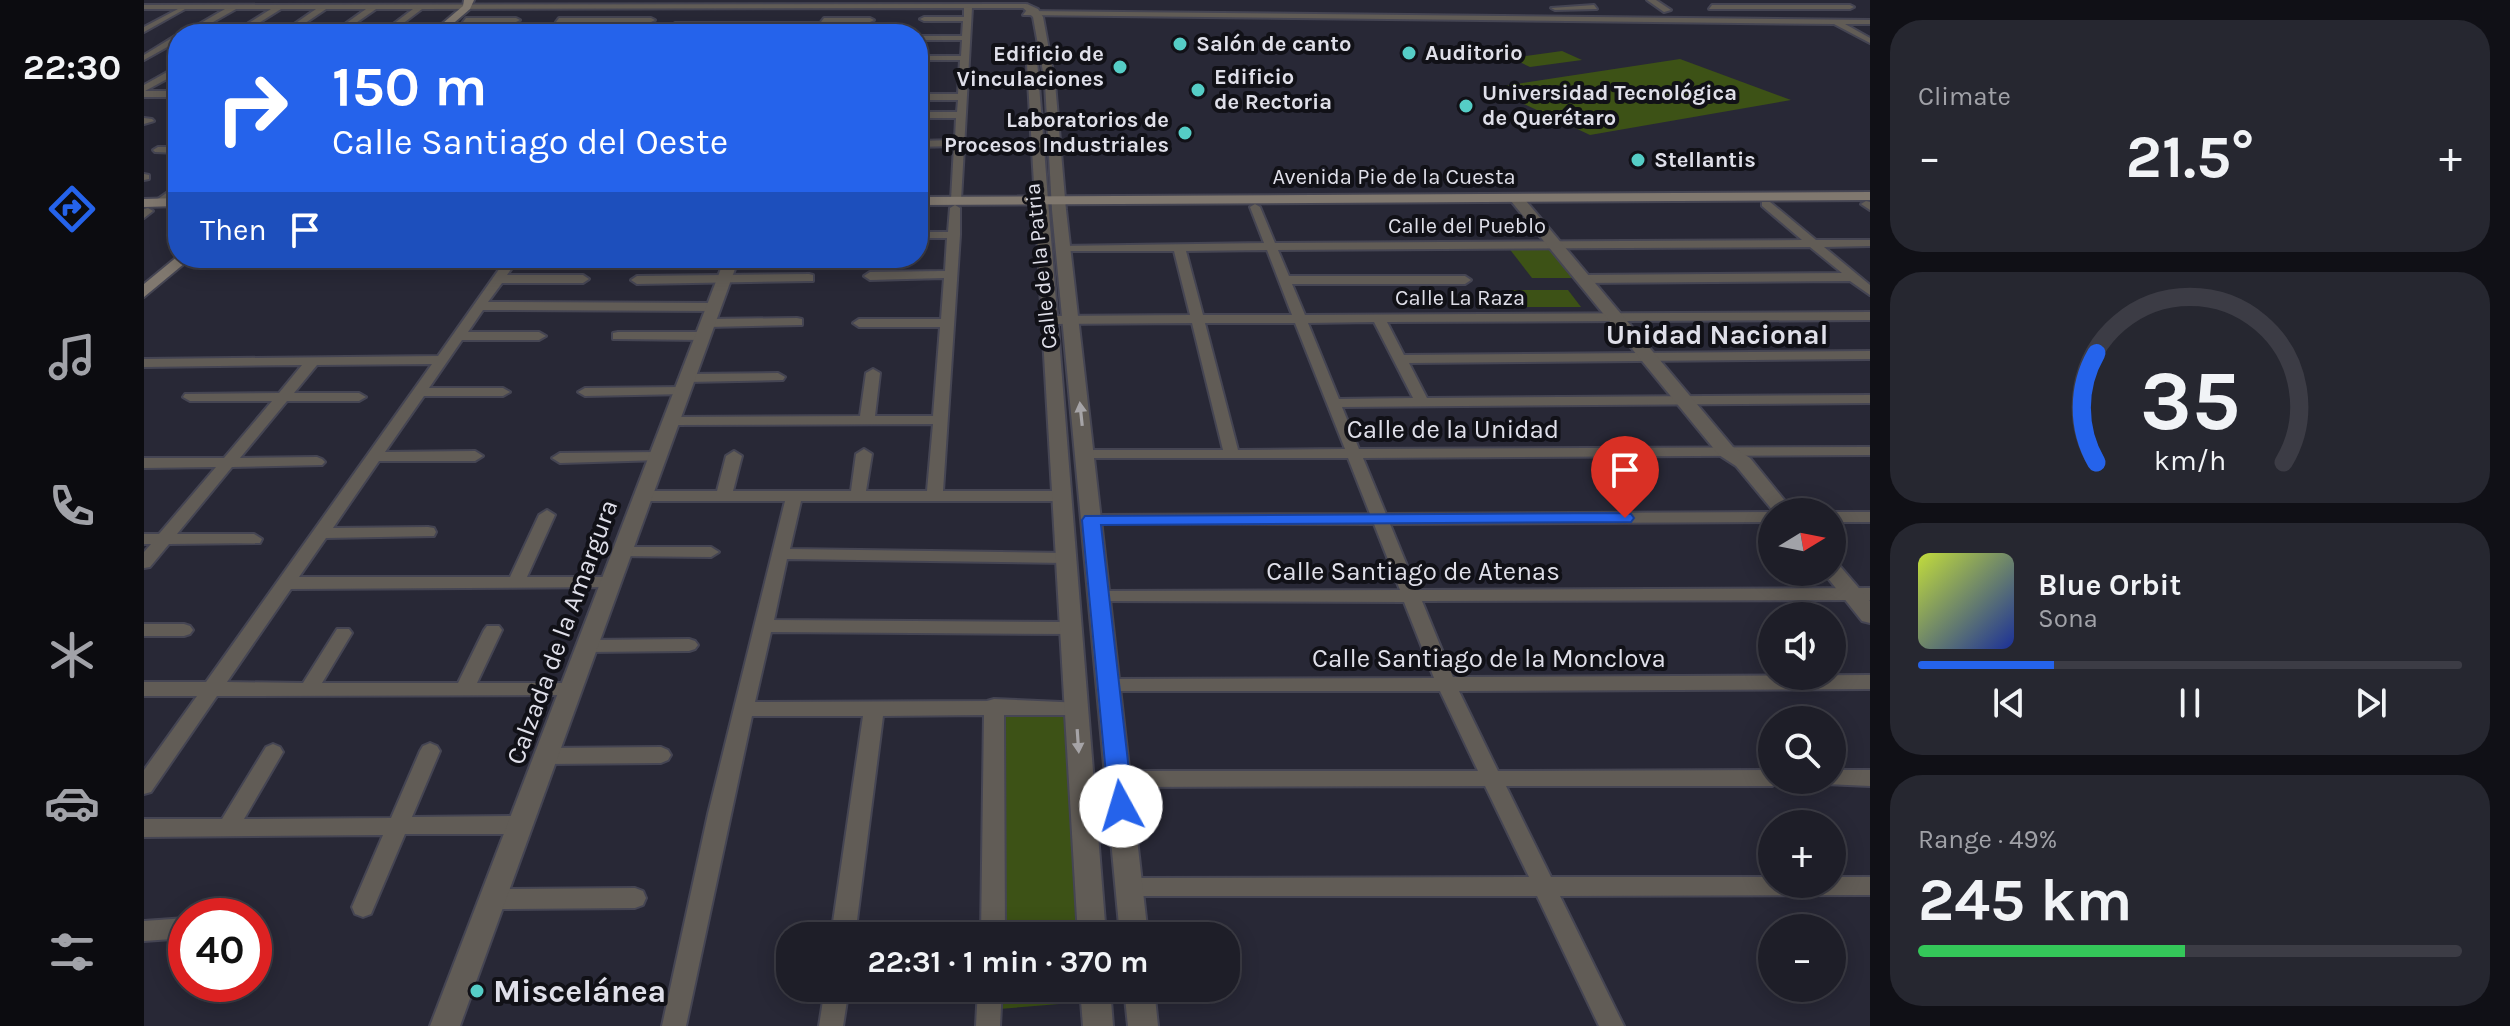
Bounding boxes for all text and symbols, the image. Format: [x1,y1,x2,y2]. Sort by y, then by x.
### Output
place label: Salón de canto [1196,31,1351,57]
marker: Salón de canto [1171,35,1189,53]
place label: Auditorio [1425,40,1523,66]
place label: Edificio de Vinculaciones [957,41,1104,92]
marker: Auditorio [1400,44,1418,62]
text: 22:30 [23,46,121,88]
text: 150 m [332,54,487,119]
icon: right [200,56,304,160]
marker: Edificio de Vinculaciones [1111,58,1129,76]
place label: Edificio de Rectoria [1214,64,1332,115]
place label: Universidad Tecnológica de Querétaro [1482,80,1737,131]
marker: Edificio de Rectoria [1189,81,1207,99]
text: Climate [1918,81,2011,112]
marker: Universidad Tecnológica de Querétaro [1457,97,1475,115]
place label: Laboratorios de Procesos Industriales [944,107,1169,158]
text: Calle Santiago del Oeste [332,121,728,163]
text: 21.5° [2126,122,2254,192]
marker: Laboratorios de Procesos Industriales [1176,124,1194,142]
text: − [1918,132,1941,183]
text: + [2439,132,2462,183]
place label: Stellantis [1654,147,1756,173]
marker: Stellantis [1629,151,1647,169]
street label: Avenida Pie de la Cuesta [1272,164,1516,190]
icon: directions [44,181,100,237]
street label: Calle de la Patria [1019,182,1063,350]
icon: arrive [283,208,327,252]
text: Then [200,212,267,248]
street label: Calle del Pueblo [1388,213,1546,239]
street label: Calle La Raza [1395,285,1525,311]
district label: Unidad Nacional [1606,318,1828,351]
icon: music [44,329,100,385]
text: 35 [2140,353,2240,450]
one-way arrow [1074,401,1087,426]
street label: Calle de la Unidad [1347,414,1559,445]
pin [1591,436,1659,518]
text: km/h [2154,444,2226,477]
icon: arrive [1603,448,1647,492]
icon: phone [44,478,100,534]
street label: Calzada de la Amargura [500,495,624,769]
north arrow [1758,498,1846,586]
map controls [1758,498,1846,1002]
street label: Calle Santiago de Atenas [1266,556,1560,587]
text: Blue Orbit [2038,567,2181,603]
button: sound [1758,602,1846,690]
text: Sona [2038,603,2098,634]
icon: climate [44,627,100,683]
street label: Calle Santiago de la Monclova [1312,643,1666,674]
icon: previous [1987,681,2031,725]
icon: pause [2168,681,2212,725]
icon: next [2349,681,2393,725]
button: search [1758,706,1846,794]
one-way arrow [1072,729,1085,754]
position arrow [1079,764,1163,848]
icon: car [44,775,100,831]
button: + [1758,810,1846,898]
text: Range · 49% [1918,824,2057,855]
text: 245 km [1918,865,2133,935]
speed limit sign: 40 [168,898,272,1002]
button: − [1758,914,1846,1002]
icon: filters [44,924,100,980]
text: 22:31 · 1 min · 370 m [868,944,1148,980]
place label: Miscelánea [493,973,666,1010]
marker: Miscelánea [468,982,486,1000]

